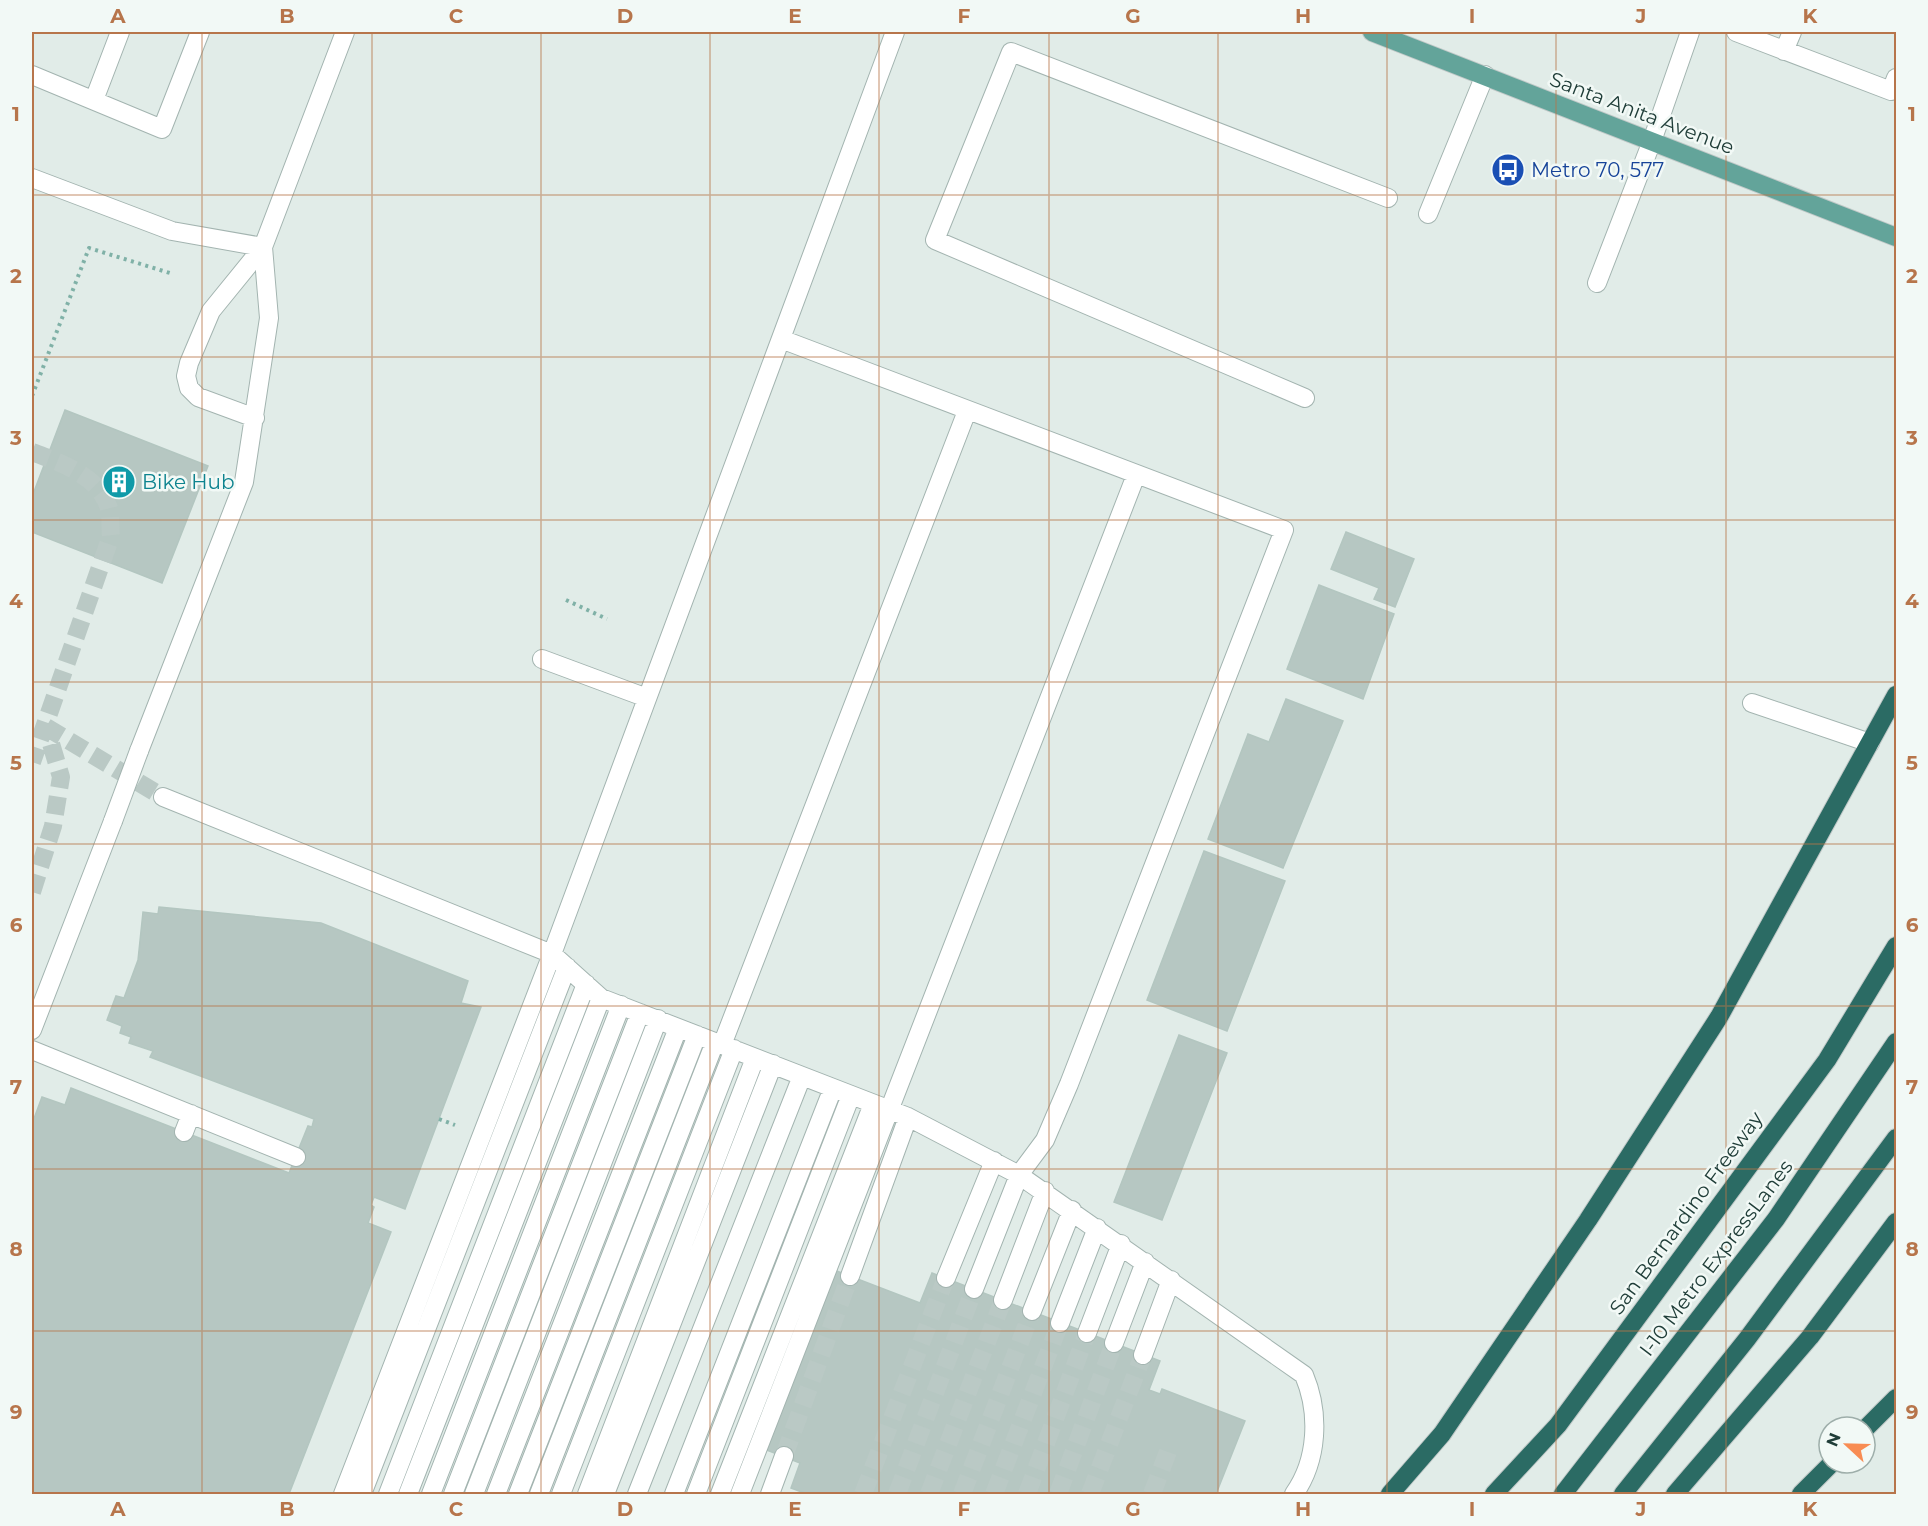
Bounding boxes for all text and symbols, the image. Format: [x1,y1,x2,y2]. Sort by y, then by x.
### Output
text: A [109,4,126,28]
text: B [279,4,295,28]
text: C [449,4,464,28]
text: D [617,4,633,28]
text: E [788,4,802,28]
text: F [958,4,971,28]
text: G [1125,4,1141,28]
text: H [1295,4,1311,28]
text: I [1469,4,1475,28]
text: J [1635,4,1646,28]
text: K [1803,4,1819,28]
street label: Santa Anita Avenue [1546,67,1738,159]
text: 1 [12,102,20,126]
text: 1 [1908,102,1916,126]
bus stop icon: Metro 70, 577 [1490,152,1526,188]
place label: Metro 70, 577 [1531,158,1664,182]
text: 2 [10,264,22,288]
text: 2 [1906,264,1918,288]
text: 3 [9,426,22,450]
text: 3 [1905,426,1918,450]
building icon: Bike Hub [101,464,137,500]
place label: Bike Hub [142,470,235,494]
text: 4 [9,589,23,613]
text: 4 [1905,589,1919,613]
text: 5 [10,751,22,775]
text: 5 [1906,751,1918,775]
text: 6 [10,913,23,937]
text: 6 [1906,913,1919,937]
text: 7 [10,1075,22,1099]
text: 7 [1906,1075,1918,1099]
street label: San Bernardino Freeway [1604,1107,1768,1319]
street label: I-10 Metro ExpressLanes [1634,1155,1798,1361]
text: 8 [9,1237,23,1261]
text: 8 [1905,1237,1919,1261]
text: 9 [10,1400,22,1424]
text: 9 [1906,1400,1918,1424]
north arrow [1817,1415,1877,1475]
text: N [1822,1430,1845,1449]
text: A [109,1497,126,1521]
text: B [279,1497,295,1521]
text: C [449,1497,464,1521]
text: D [617,1497,633,1521]
text: E [788,1497,802,1521]
text: F [958,1497,971,1521]
text: G [1125,1497,1141,1521]
text: H [1295,1497,1311,1521]
text: I [1469,1497,1475,1521]
text: J [1635,1497,1646,1521]
text: K [1803,1497,1819,1521]

